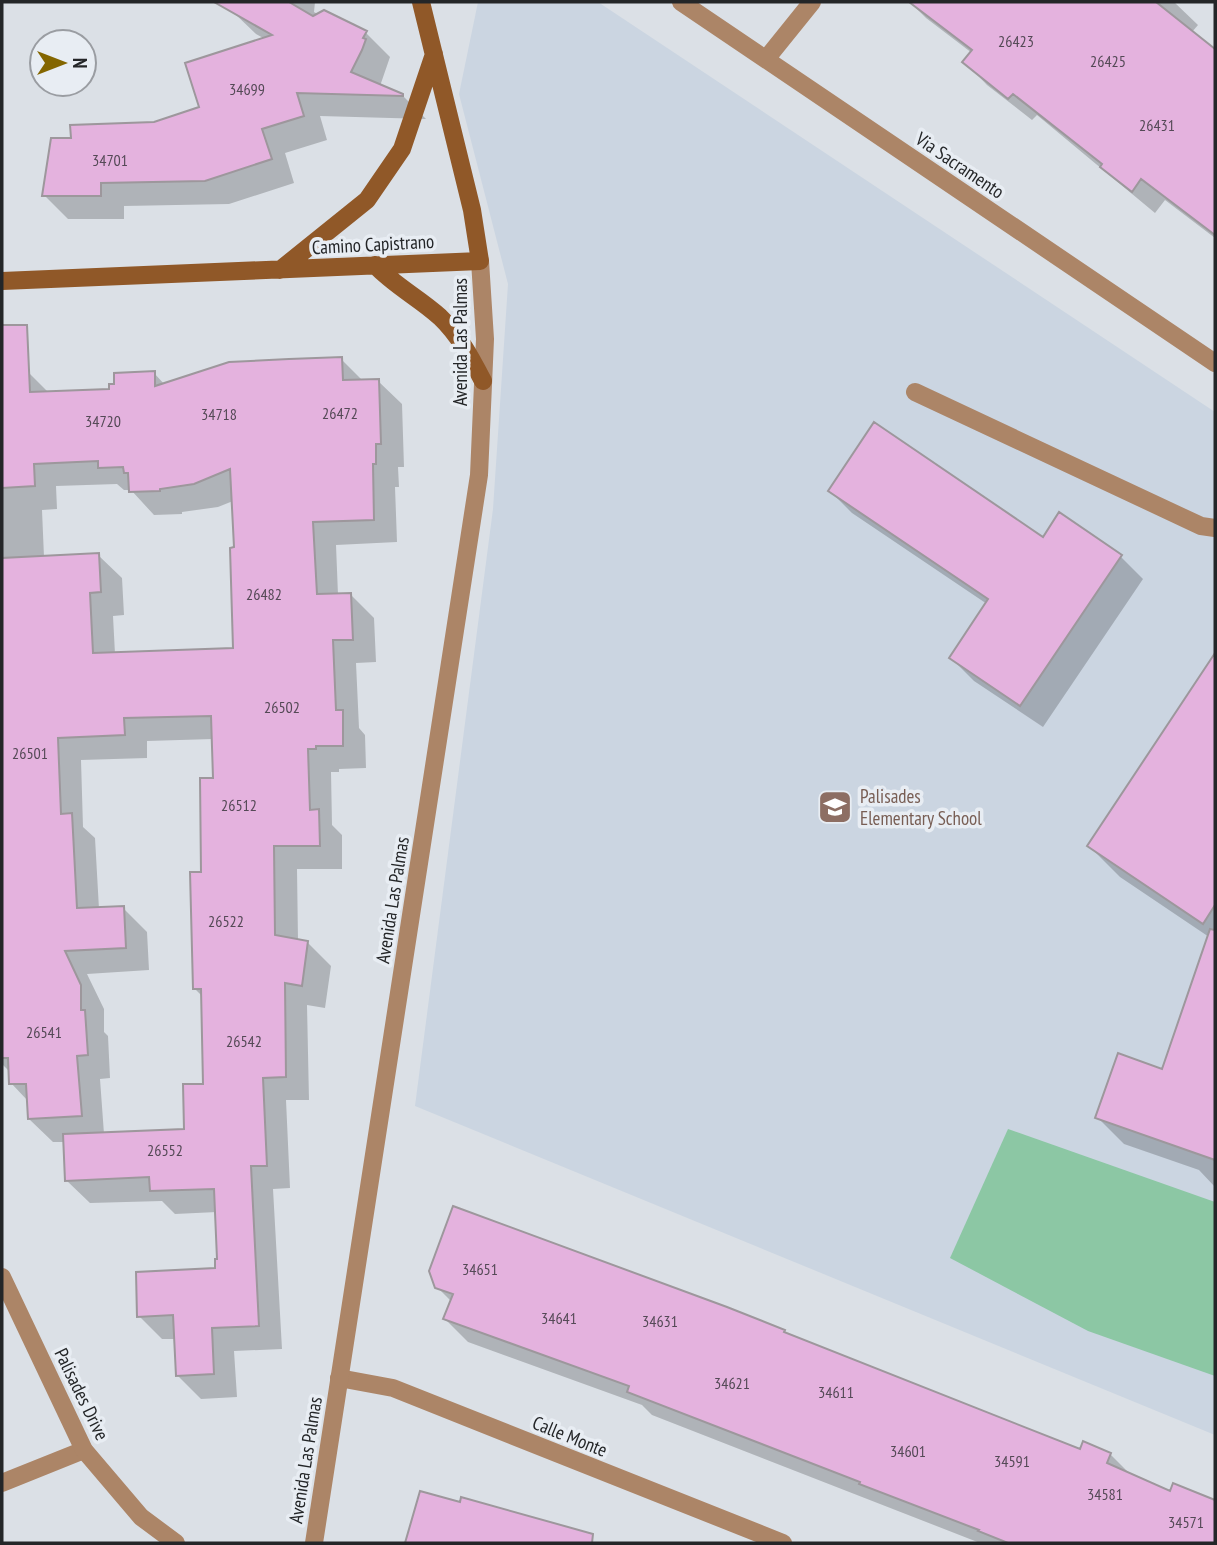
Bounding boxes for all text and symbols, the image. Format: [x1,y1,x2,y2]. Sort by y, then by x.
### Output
north arrow [28,28,98,98]
house number: 26423 [998,31,1034,51]
house number: 26425 [1090,51,1126,71]
text: N [68,58,92,68]
house number: 34699 [229,79,265,99]
house number: 26431 [1139,115,1175,135]
street label: Via Sacramento [910,126,1009,203]
house number: 34701 [92,150,128,170]
street label: Camino Capistrano [311,229,435,259]
street label: Avenida Las Palmas [448,278,472,406]
house number: 26472 [322,403,358,423]
house number: 34718 [201,404,237,424]
house number: 34720 [85,411,121,431]
house number: 26482 [246,584,282,604]
house number: 26502 [264,697,300,717]
house number: 26501 [12,743,48,763]
place label: Palisades Elementary School [860,784,982,830]
school or university icon: Palisades Elementary School [816,788,854,826]
house number: 26512 [221,795,257,815]
street label: Avenida Las Palmas [370,835,414,965]
house number: 26522 [208,911,244,931]
house number: 26541 [26,1022,62,1042]
house number: 26542 [226,1031,262,1051]
house number: 26552 [147,1140,183,1160]
house number: 34651 [462,1259,498,1279]
house number: 34641 [541,1308,577,1328]
house number: 34631 [642,1311,678,1331]
street label: Palisades Drive [49,1344,115,1444]
house number: 34621 [714,1373,750,1393]
house number: 34611 [818,1382,854,1402]
street label: Avenida Las Palmas [283,1395,327,1525]
street label: Calle Monte [529,1410,611,1462]
house number: 34601 [890,1441,926,1461]
house number: 34591 [994,1451,1030,1471]
house number: 34581 [1087,1484,1123,1504]
house number: 34571 [1168,1512,1204,1532]

